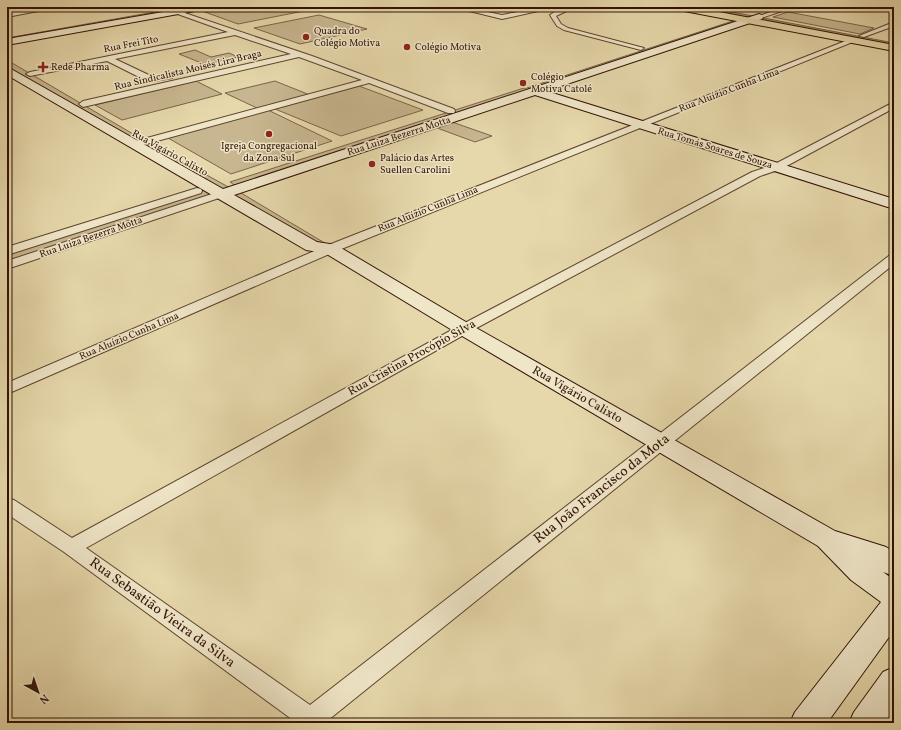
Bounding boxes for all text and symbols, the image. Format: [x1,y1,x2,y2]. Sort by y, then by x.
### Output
place label: Quadra do Colégio Motiva [314,24,380,50]
street label: Rua Frei Tito [102,32,160,56]
marker: Quadra do Colégio Motiva [301,32,311,42]
place label: Colégio Motiva [415,40,481,54]
marker: Colégio Motiva [402,42,412,52]
street label: Rua Sindicalista Moisés Lira Braga [113,46,263,94]
place label: Rede Pharma [51,60,110,74]
marker: Rede Pharma [38,62,48,72]
street label: Rua Aluízio Cunha Lima [677,64,781,116]
place label: Colégio Motiva Catolé [531,70,592,96]
marker: Colégio Motiva Catolé [518,78,528,88]
street label: Rua Luiza Bezerra Motta [345,113,453,159]
street label: Rua Tomás Soares de Souza [656,124,774,172]
street label: Rua Vigário Calixto [130,126,210,180]
marker: Igreja Congregacional da Zona Sul [264,129,274,139]
place label: Igreja Congregacional da Zona Sul [221,139,317,165]
place label: Palácio das Artes Suellen Carolini [380,151,454,177]
marker: Palácio das Artes Suellen Carolini [367,159,377,169]
street label: Rua Aluízio Cunha Lima [376,182,480,236]
street label: Rua Luiza Bezerra Motta [38,213,144,261]
street label: Rua Aluízio Cunha Lima [77,309,181,363]
street label: Rua Cristina Procópio Silva [345,316,479,400]
street label: Rua Vigário Calixto [529,363,625,427]
street label: Rua João Francisco da Mota [530,430,674,548]
street label: Rua Sebastião Vieira da Silva [85,554,239,672]
north arrow [18,672,58,712]
text: N [36,690,51,707]

